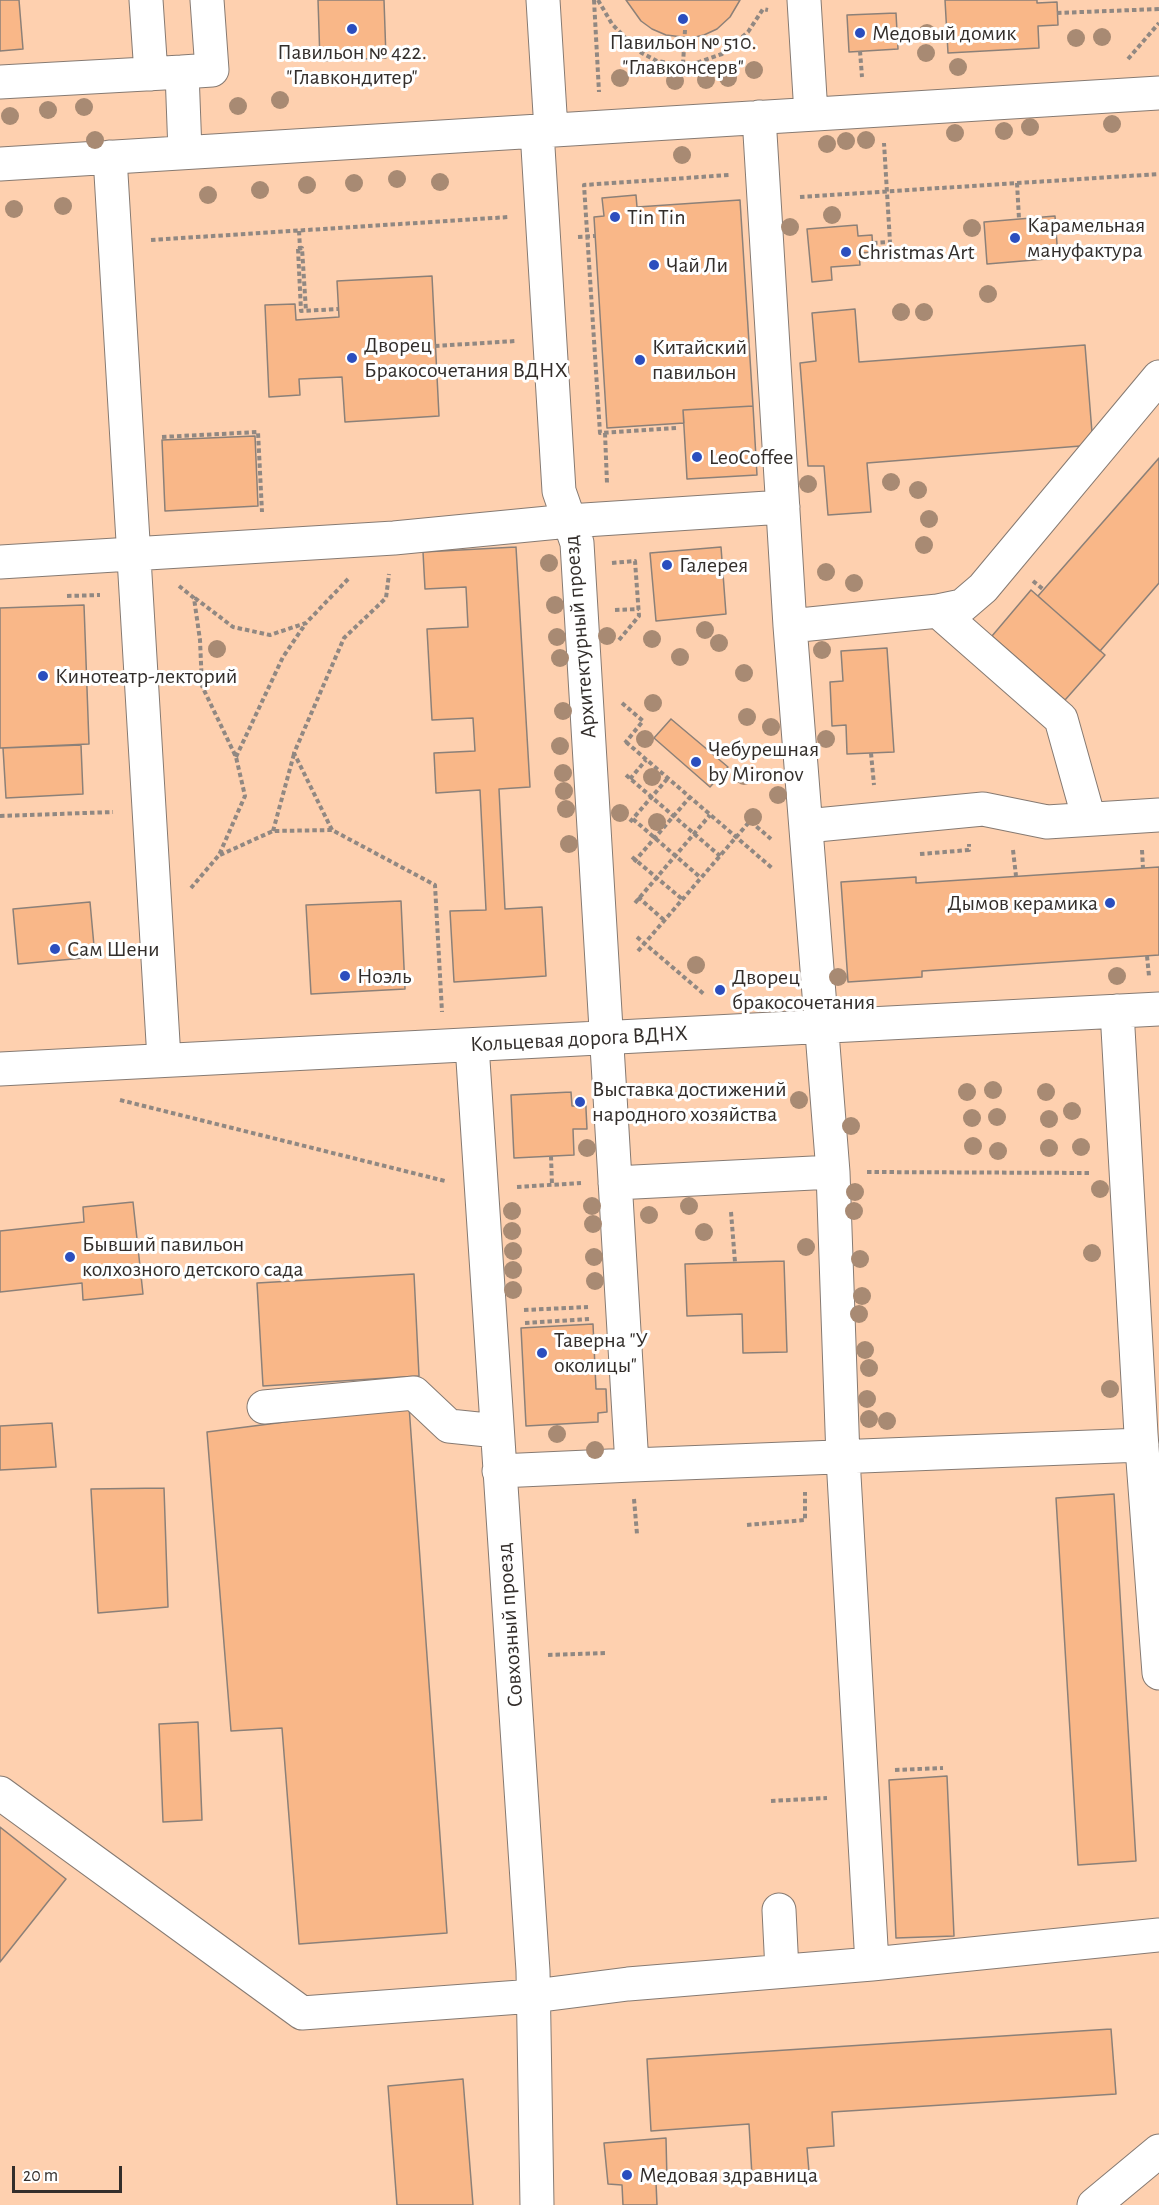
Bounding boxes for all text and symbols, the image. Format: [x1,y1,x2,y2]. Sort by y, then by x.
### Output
marker: Павильон № 510. "Главконсерв" [676,12,690,26]
place label: Медовый домик [872,20,1016,46]
marker: Павильон № 422. "Главкондитер" [345,22,359,36]
marker: Медовый домик [853,26,867,40]
place label: Павильон № 510. "Главконсерв" [609,29,757,80]
place label: Павильон № 422. "Главкондитер" [277,39,427,90]
place label: Tin Tin [627,204,686,230]
marker: Tin Tin [608,210,622,224]
place label: Карамельная мануфактура [1027,212,1145,264]
marker: Карамельная мануфактура [1008,231,1022,245]
place label: Christmas Art [858,239,974,265]
marker: Christmas Art [839,245,853,259]
place label: Чай Ли [666,252,728,278]
marker: Чай Ли [647,258,661,272]
place label: Дворец Бракосочетания ВДНХ [364,332,568,384]
place label: Китайский павильон [652,334,747,386]
marker: Дворец Бракосочетания ВДНХ [345,351,359,365]
marker: Китайский павильон [633,353,647,367]
place label: LeoCoffee [709,444,793,470]
marker: LeoCoffee [690,450,704,464]
street label: Архитектурный проезд [558,534,602,740]
place label: Галерея [679,552,748,578]
marker: Галерея [660,558,674,572]
place label: Кинотеатр-лекторий [55,663,238,689]
marker: Кинотеатр-лекторий [36,669,50,683]
place label: Чебурешная by Mironov [708,736,819,788]
marker: Чебурешная by Mironov [689,755,703,769]
place label: Дымов керамика [947,890,1098,916]
marker: Дымов керамика [1103,896,1117,910]
place label: Сам Шени [67,936,160,962]
marker: Сам Шени [48,942,62,956]
place label: Ноэль [357,963,411,989]
place label: Дворец бракосочетания [732,964,875,1016]
marker: Ноэль [338,969,352,983]
marker: Дворец бракосочетания [713,983,727,997]
street label: Кольцевая дорога ВДНХ [470,1020,688,1058]
place label: Выставка достижений народного хозяйства [592,1076,787,1128]
marker: Выставка достижений народного хозяйства [573,1095,587,1109]
place label: Бывший павильон колхозного детского сада [82,1231,304,1282]
marker: Бывший павильон колхозного детского сада [63,1250,77,1264]
place label: Таверна "У околицы" [554,1327,648,1378]
marker: Таверна "У околицы" [535,1346,549,1360]
street label: Совхозный проезд [491,1542,529,1708]
scale bar [15,2154,124,2192]
place label: Медовая здравница [639,2162,818,2188]
text: 20 m [23,2167,58,2185]
marker: Медовая здравница [620,2168,634,2182]

